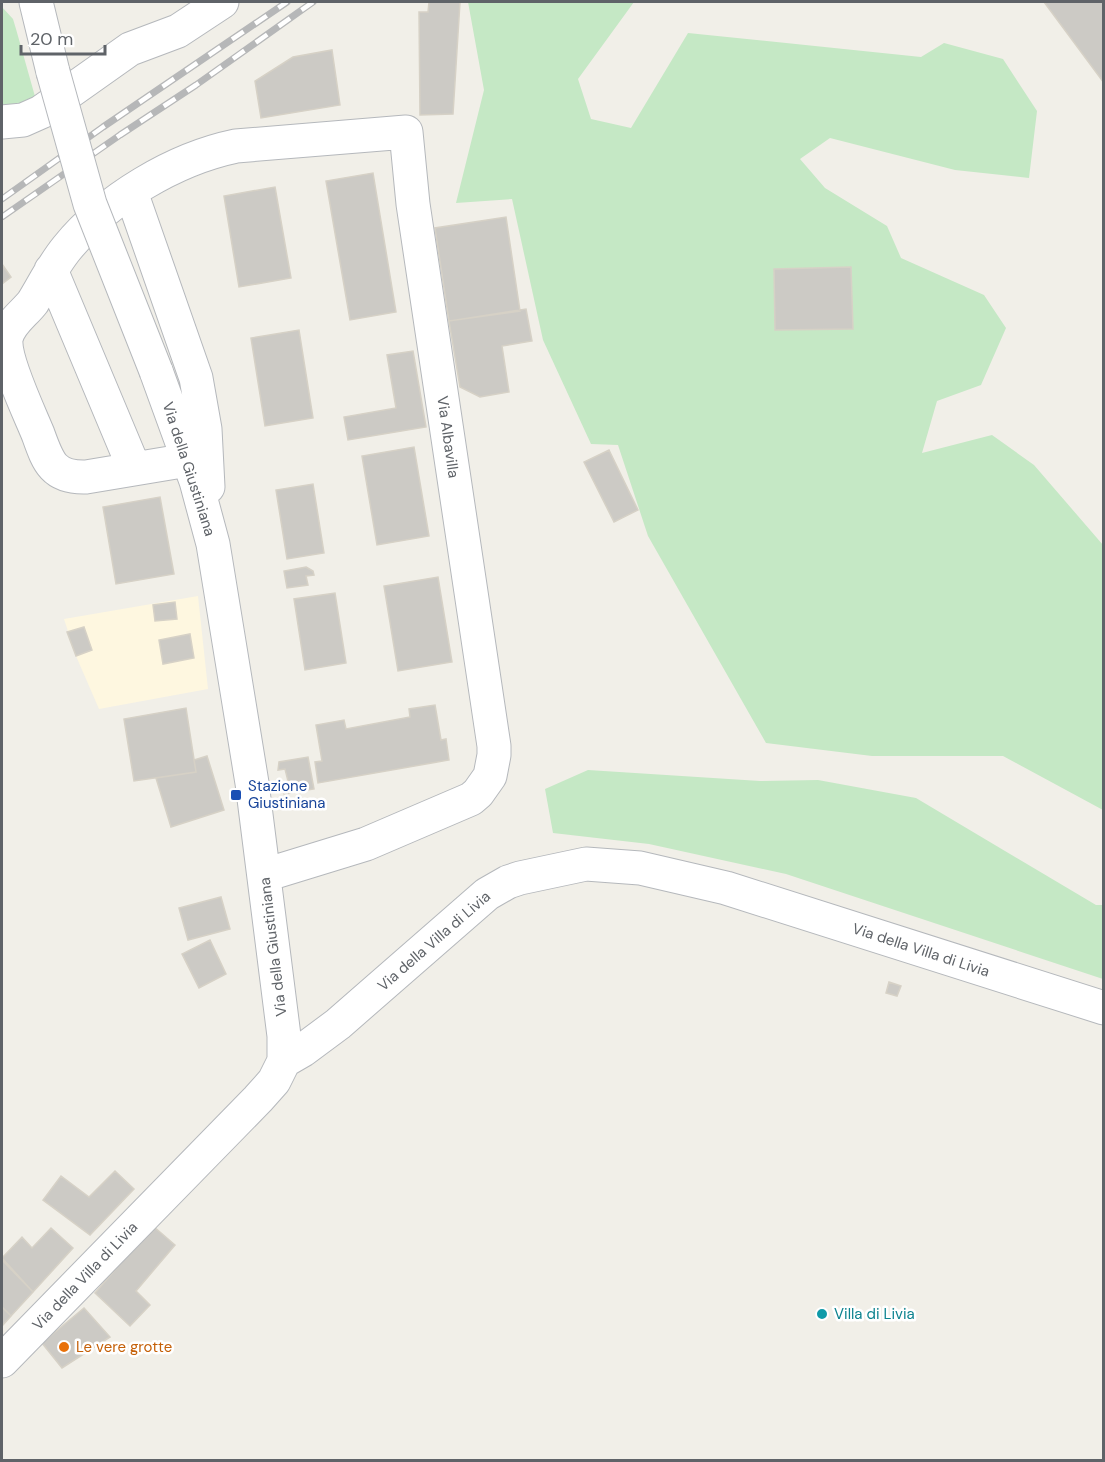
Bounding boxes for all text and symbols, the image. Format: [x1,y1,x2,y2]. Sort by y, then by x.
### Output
scale bar [21,18,105,56]
text: 20 m [30,27,73,51]
street label: Via Albavilla [432,395,464,479]
street label: Via della Giustiniana [158,399,220,539]
place label: Stazione Giustiniana [248,776,325,813]
marker: Stazione Giustiniana [229,788,243,802]
street label: Via della Giustiniana [255,876,291,1018]
street label: Via della Villa di Livia [373,886,495,996]
street label: Via della Villa di Livia [850,918,992,982]
street label: Via della Villa di Livia [28,1218,142,1334]
place label: Villa di Livia [834,1304,915,1324]
marker: Villa di Livia [815,1307,829,1321]
place label: Le vere grotte [76,1337,172,1357]
marker: Le vere grotte [57,1340,71,1354]

